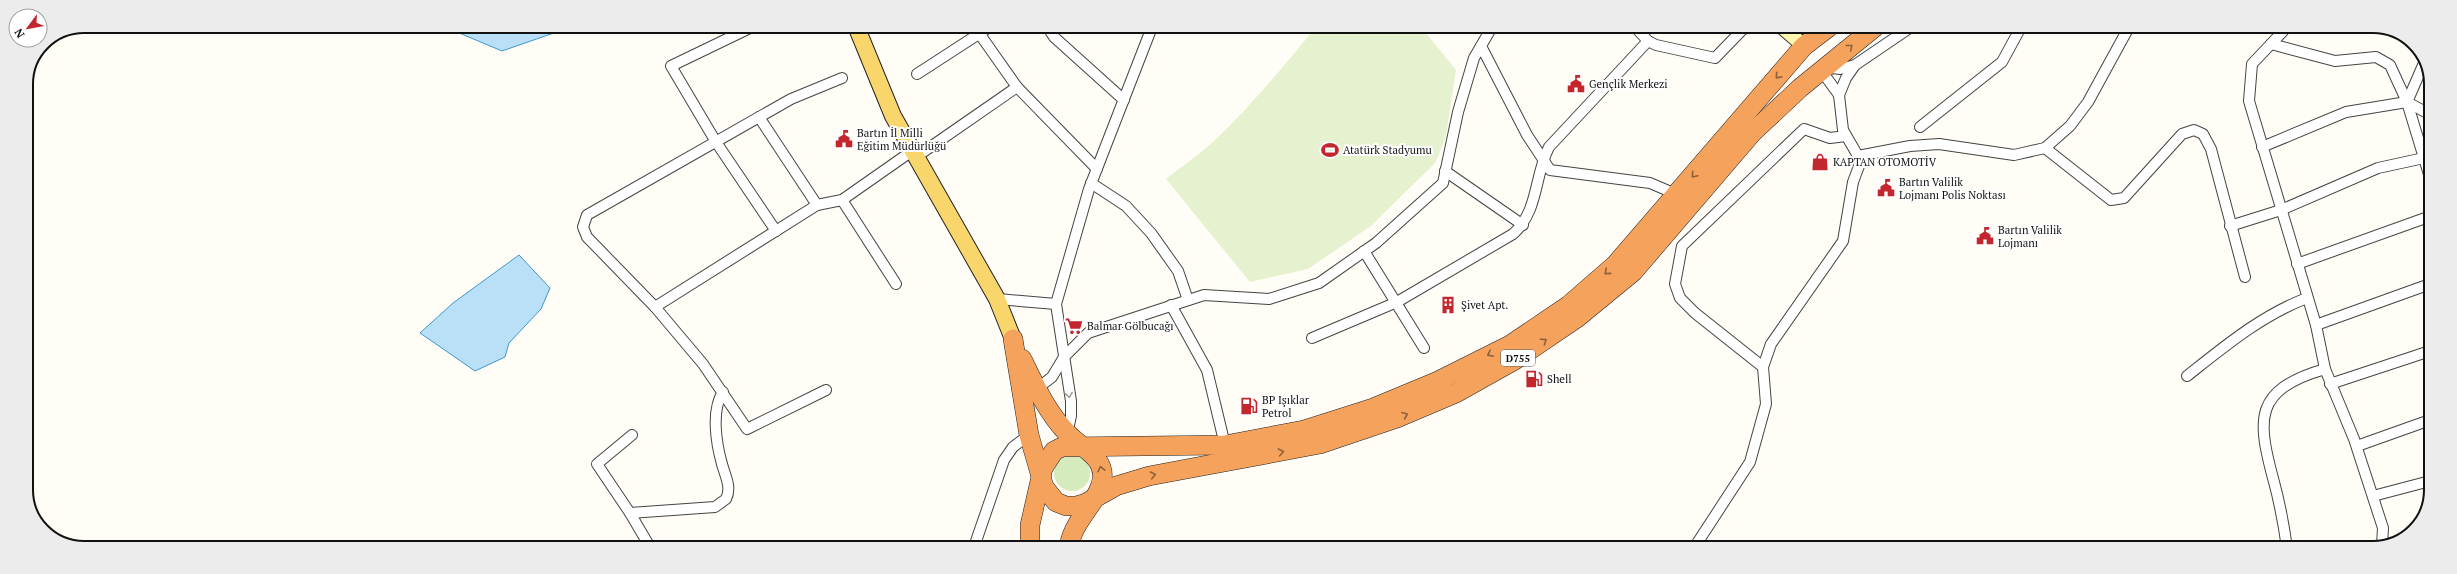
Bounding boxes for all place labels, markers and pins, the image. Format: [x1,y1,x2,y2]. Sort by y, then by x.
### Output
public building icon: Gençlik Merkezi [1566,74,1586,94]
place label: Gençlik Merkezi [1589,77,1668,91]
place label: Bartın İl Milli Eğitim Müdürlüğü [857,126,947,153]
public building icon: Bartın İl Milli Eğitim Müdürlüğü [834,129,854,149]
sports icon: Atatürk Stadyumu [1320,140,1340,160]
place label: Atatürk Stadyumu [1343,143,1433,157]
shop icon: KAPTAN OTOMOTİV [1810,152,1830,172]
place label: KAPTAN OTOMOTİV [1833,155,1937,169]
place label: Bartın Valilik Lojmanı Polis Noktası [1899,175,2006,202]
public building icon: Bartın Valilik Lojmanı Polis Noktası [1876,178,1896,198]
place label: Bartın Valilik Lojmanı [1998,223,2062,250]
public building icon: Bartın Valilik Lojmanı [1975,226,1995,246]
building icon: Şivet Apt. [1438,295,1458,315]
place label: Şivet Apt. [1461,298,1508,312]
supermarket icon: Balmar Gölbucağı [1064,316,1084,336]
place label: Balmar Gölbucağı [1087,319,1174,333]
fuel station icon: Shell [1524,369,1544,389]
place label: Shell [1547,372,1572,386]
place label: BP Işıklar Petrol [1262,393,1310,420]
fuel station icon: BP Işıklar Petrol [1239,396,1259,416]

